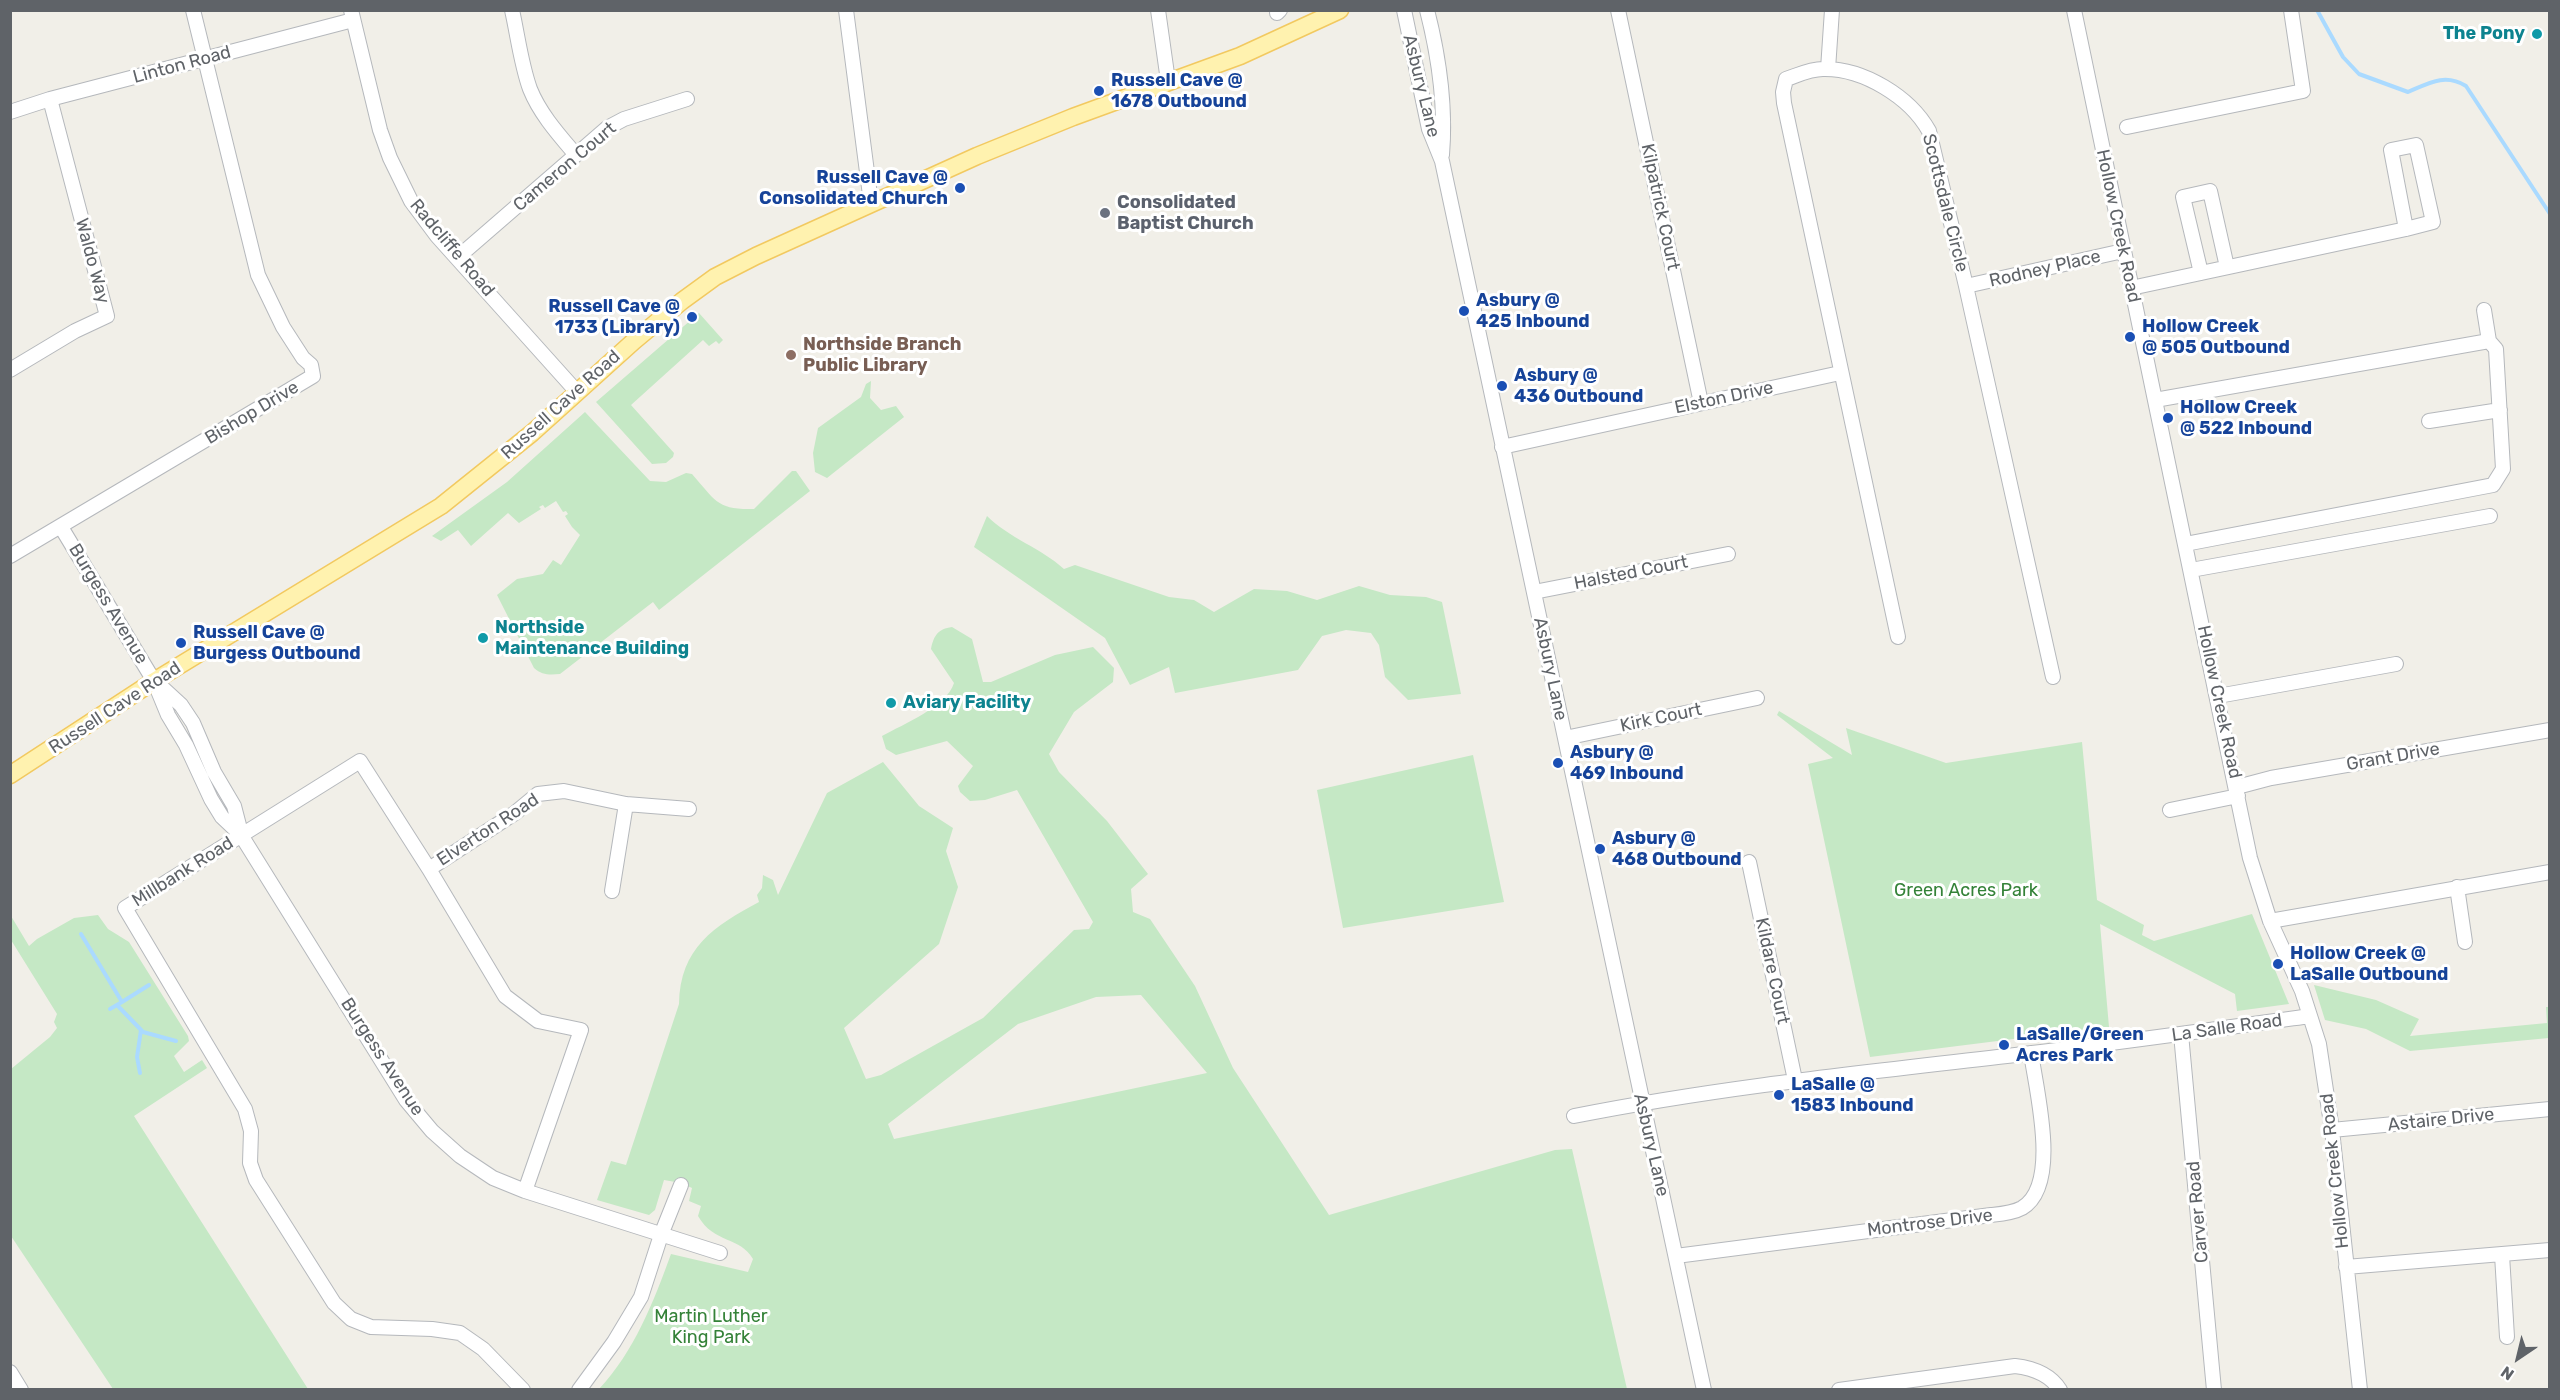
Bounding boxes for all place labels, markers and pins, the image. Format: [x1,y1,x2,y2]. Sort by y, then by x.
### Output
place label: The Pony [2443,23,2525,45]
marker: The Pony [2530,27,2544,41]
place label: Russell Cave @ 1678 Outbound [1111,70,1247,112]
marker: Russell Cave @ 1678 Outbound [1092,84,1106,98]
place label: Russell Cave @ Consolidated Church [759,167,948,210]
marker: Russell Cave @ Consolidated Church [953,181,967,195]
place label: Consolidated Baptist Church [1117,192,1254,234]
marker: Consolidated Baptist Church [1098,206,1112,220]
place label: Asbury @ 425 Inbound [1476,290,1590,332]
place label: Russell Cave @ 1733 (Library) [548,296,680,338]
marker: Asbury @ 425 Inbound [1457,304,1471,318]
marker: Russell Cave @ 1733 (Library) [685,310,699,324]
place label: Hollow Creek @ 505 Outbound [2142,316,2290,358]
marker: Hollow Creek @ 505 Outbound [2123,330,2137,344]
place label: Northside Branch Public Library [803,334,961,376]
marker: Northside Branch Public Library [784,348,798,362]
place label: Asbury @ 436 Outbound [1514,365,1643,407]
marker: Asbury @ 436 Outbound [1495,379,1509,393]
place label: Hollow Creek @ 522 Inbound [2180,397,2312,440]
marker: Hollow Creek @ 522 Inbound [2161,411,2175,425]
place label: Northside Maintenance Building [495,617,689,660]
place label: Russell Cave @ Burgess Outbound [193,622,361,664]
marker: Northside Maintenance Building [476,631,490,645]
marker: Russell Cave @ Burgess Outbound [174,636,188,650]
place label: Aviary Facility [903,692,1031,714]
marker: Aviary Facility [884,696,898,710]
place label: Asbury @ 469 Inbound [1570,742,1684,784]
marker: Asbury @ 469 Inbound [1551,756,1565,770]
place label: Asbury @ 468 Outbound [1612,828,1742,870]
marker: Asbury @ 468 Outbound [1593,842,1607,856]
place label: Hollow Creek @ LaSalle Outbound [2290,943,2448,986]
marker: Hollow Creek @ LaSalle Outbound [2271,957,2285,971]
place label: LaSalle/Green Acres Park [2016,1024,2144,1066]
marker: LaSalle/Green Acres Park [1997,1038,2011,1052]
place label: LaSalle @ 1583 Inbound [1791,1074,1914,1116]
marker: LaSalle @ 1583 Inbound [1772,1088,1786,1102]

